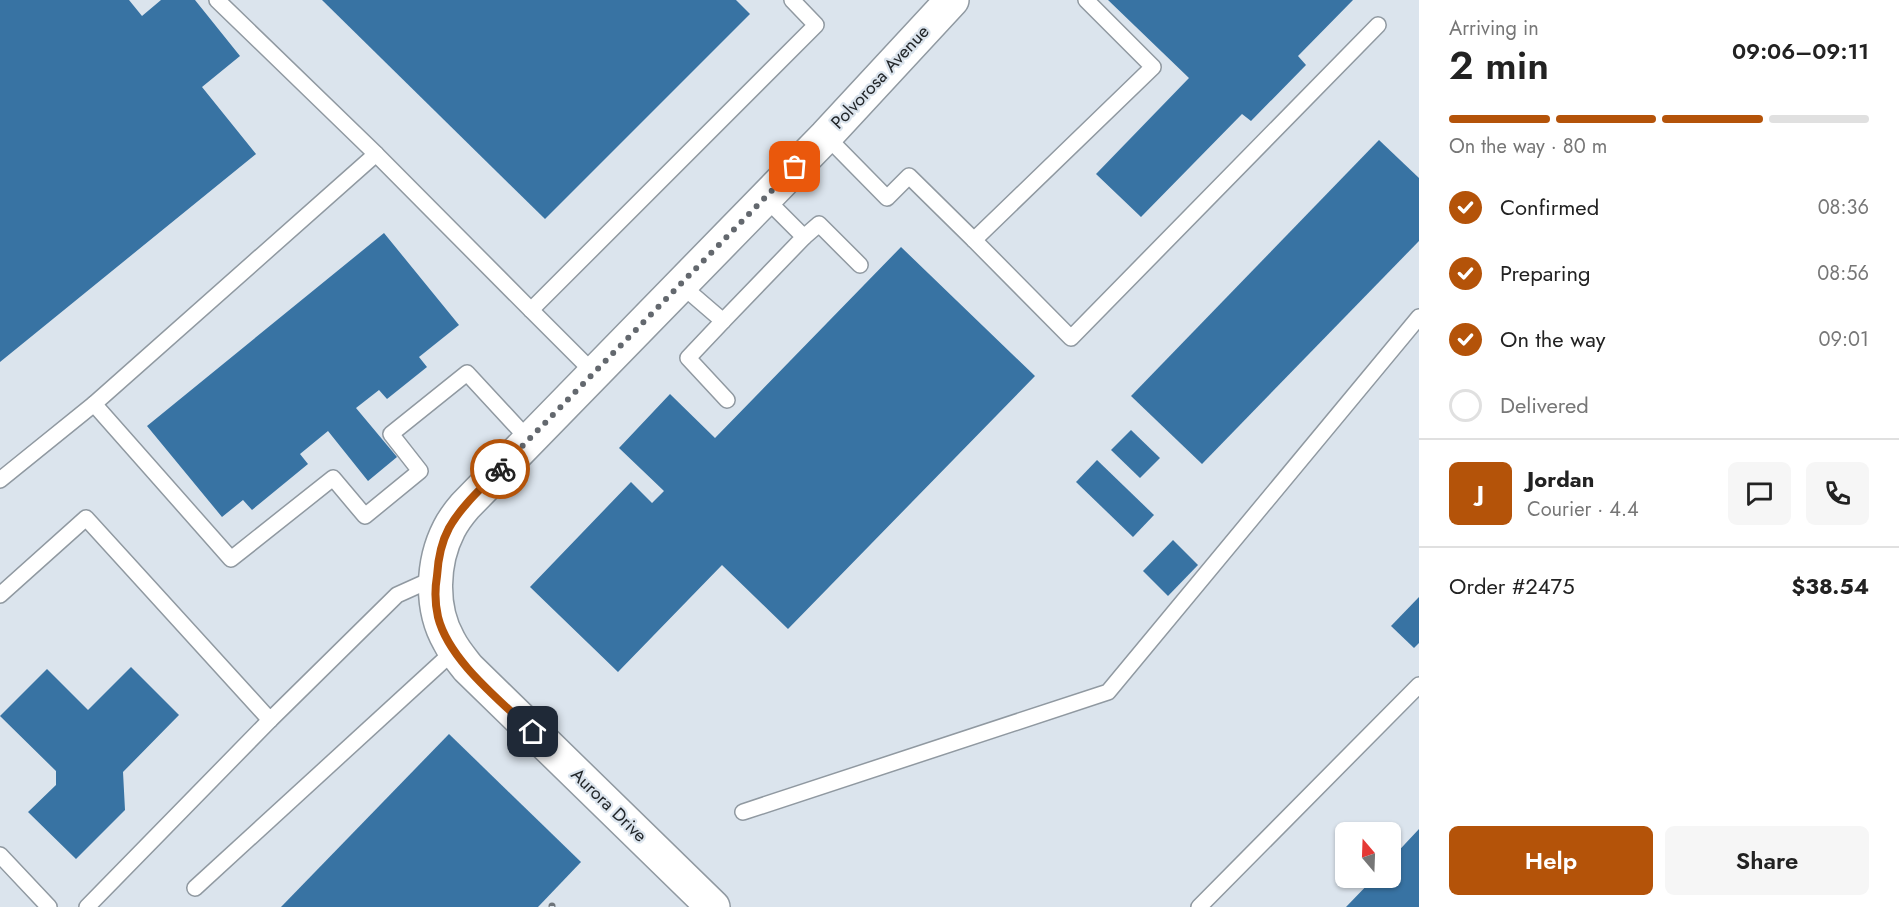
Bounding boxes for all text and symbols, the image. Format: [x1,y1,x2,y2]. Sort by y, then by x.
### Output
text: Arriving in [1449,14,1539,43]
street label: Polvorosa Avenue [825,19,935,135]
text: 09:06–09:11 [1732,35,1869,67]
text: 2 min [1449,37,1549,94]
text: On the way · 80 m [1449,132,1607,161]
pin [769,141,820,192]
icon: bag [778,150,811,183]
icon: check [1449,191,1482,224]
text: Confirmed [1500,191,1599,223]
text: 08:36 [1818,193,1869,222]
icon: check [1449,257,1482,290]
text: Preparing [1500,257,1591,289]
text: 08:56 [1817,259,1869,288]
icon: check [1449,323,1482,356]
text: On the way [1500,323,1605,355]
text: 09:01 [1818,325,1869,354]
text: Delivered [1500,389,1589,421]
courier [470,439,530,499]
icon: bike [484,453,517,486]
button: chat [1728,462,1791,525]
button: phone [1806,462,1869,525]
text: Jordan [1527,463,1594,495]
text: J [1477,477,1484,509]
text: Courier · 4.4 [1527,495,1639,524]
text: Order #2475 [1449,570,1575,602]
text: $38.54 [1792,570,1869,602]
pin [507,706,558,757]
icon: home [516,715,549,748]
street label: Aurora Drive [565,762,653,848]
north arrow [1335,822,1401,888]
map controls [1335,822,1401,888]
button: Help [1449,826,1653,895]
button: Share [1665,826,1869,895]

